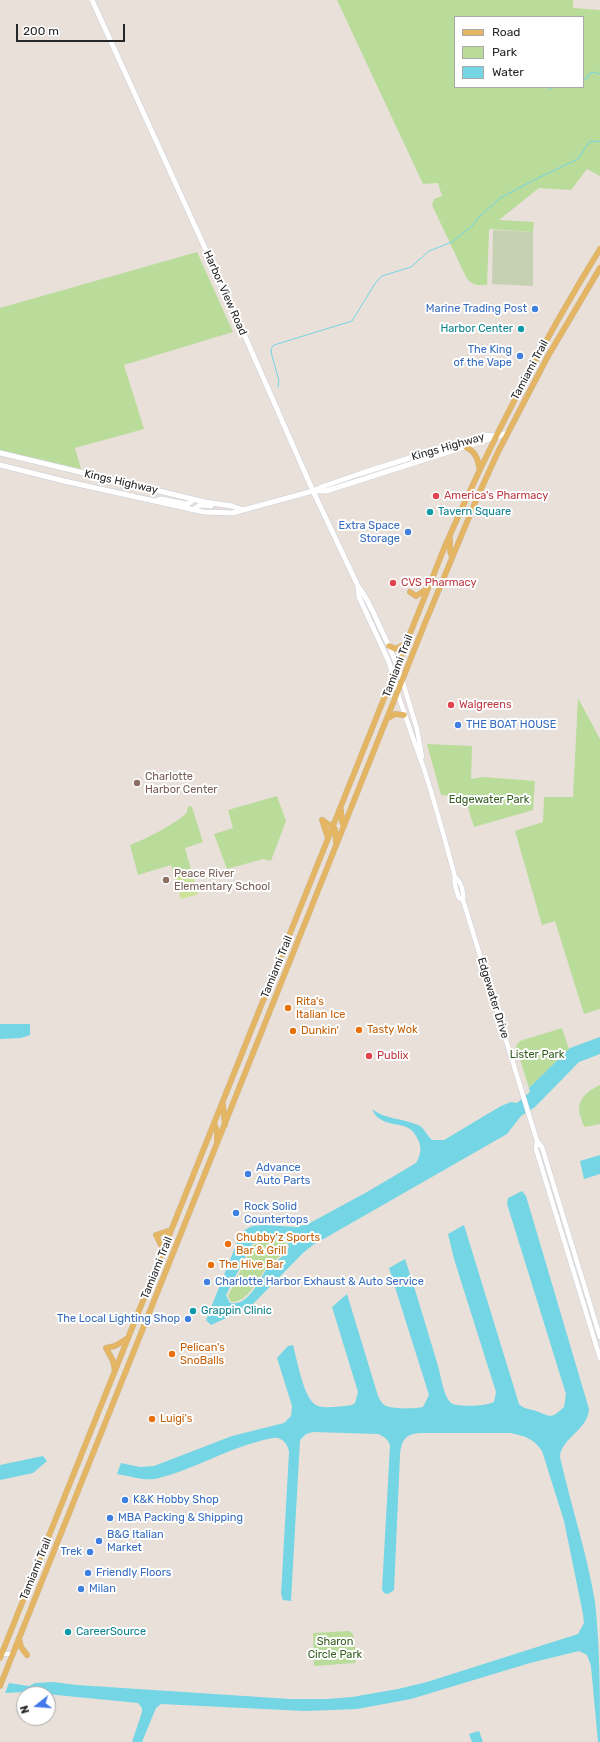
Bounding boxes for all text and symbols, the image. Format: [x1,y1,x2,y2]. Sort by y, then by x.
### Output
scale bar [18,16,127,42]
legend [454,16,584,88]
text: 200 m [23,24,59,38]
text: Road [492,25,520,39]
text: Park [492,45,517,59]
text: Water [492,65,524,79]
street label: Harbor View Road [200,249,250,337]
place label: Marine Trading Post [426,302,527,316]
marker: Marine Trading Post [530,304,540,314]
place label: Harbor Center [440,322,513,336]
marker: Harbor Center [516,324,526,334]
street label: Tamiami Trail [509,338,551,402]
place label: The King of the Vape [454,343,512,369]
marker: The King of the Vape [515,351,525,361]
street label: Kings Highway [410,430,486,464]
street label: Kings Highway [83,467,159,497]
place label: America's Pharmacy [444,489,548,503]
marker: America's Pharmacy [431,491,441,501]
place label: Tavern Square [438,505,511,519]
marker: Tavern Square [425,507,435,517]
place label: Extra Space Storage [339,519,400,545]
marker: Extra Space Storage [403,527,413,537]
place label: CVS Pharmacy [401,576,476,590]
marker: CVS Pharmacy [388,578,398,588]
street label: Tamiami Trail [380,633,416,699]
place label: Walgreens [459,698,512,712]
marker: Walgreens [446,700,456,710]
place label: THE BOAT HOUSE [466,718,556,732]
marker: THE BOAT HOUSE [453,720,463,730]
place label: Charlotte Harbor Center [145,770,218,796]
marker: Charlotte Harbor Center [132,778,142,788]
park label: Edgewater Park [449,793,529,807]
place label: Peace River Elementary School [174,867,270,893]
marker: Peace River Elementary School [161,875,171,885]
street label: Tamiami Trail [259,934,295,1000]
street label: Edgewater Drive [474,956,512,1040]
place label: Rita's Italian Ice [296,995,345,1021]
marker: Rita's Italian Ice [283,1003,293,1013]
place label: Tasty Wok [367,1023,418,1037]
place label: Dunkin' [301,1024,339,1038]
marker: Tasty Wok [354,1025,364,1035]
marker: Dunkin' [288,1026,298,1036]
park label: Lister Park [510,1048,564,1062]
place label: Publix [377,1049,408,1063]
marker: Publix [364,1051,374,1061]
place label: Advance Auto Parts [256,1161,310,1187]
marker: Advance Auto Parts [243,1169,253,1179]
place label: Rock Solid Countertops [244,1200,308,1226]
marker: Rock Solid Countertops [231,1208,241,1218]
place label: Chubby'z Sports Bar & Grill [236,1231,320,1257]
street label: Tamiami Trail [139,1235,175,1301]
marker: Chubby'z Sports Bar & Grill [223,1239,233,1249]
place label: The Hive Bar [219,1258,284,1272]
marker: The Hive Bar [206,1260,216,1270]
place label: Charlotte Harbor Exhaust & Auto Service [215,1275,424,1289]
marker: Charlotte Harbor Exhaust & Auto Service [202,1277,212,1287]
place label: Grappin Clinic [201,1304,272,1318]
marker: Grappin Clinic [188,1306,198,1316]
place label: The Local Lighting Shop [57,1312,180,1326]
marker: The Local Lighting Shop [183,1314,193,1324]
place label: Pelican's SnoBalls [180,1341,225,1367]
marker: Pelican's SnoBalls [167,1349,177,1359]
place label: Luigi's [160,1412,192,1426]
marker: Luigi's [147,1414,157,1424]
place label: K&K Hobby Shop [133,1493,219,1507]
marker: K&K Hobby Shop [120,1495,130,1505]
place label: MBA Packing & Shipping [118,1511,243,1525]
marker: MBA Packing & Shipping [105,1513,115,1523]
place label: B&G Italian Market [107,1528,164,1554]
street label: Tamiami Trail [18,1536,54,1602]
marker: B&G Italian Market [94,1536,104,1546]
place label: Trek [61,1545,82,1559]
marker: Trek [85,1547,95,1557]
place label: Friendly Floors [96,1566,171,1580]
marker: Friendly Floors [83,1568,93,1578]
place label: Milan [89,1582,116,1596]
marker: Milan [76,1584,86,1594]
place label: CareerSource [76,1625,146,1639]
marker: CareerSource [63,1627,73,1637]
park label: Sharon Circle Park [308,1635,362,1661]
north arrow [16,1686,56,1726]
text: N [18,1704,32,1715]

